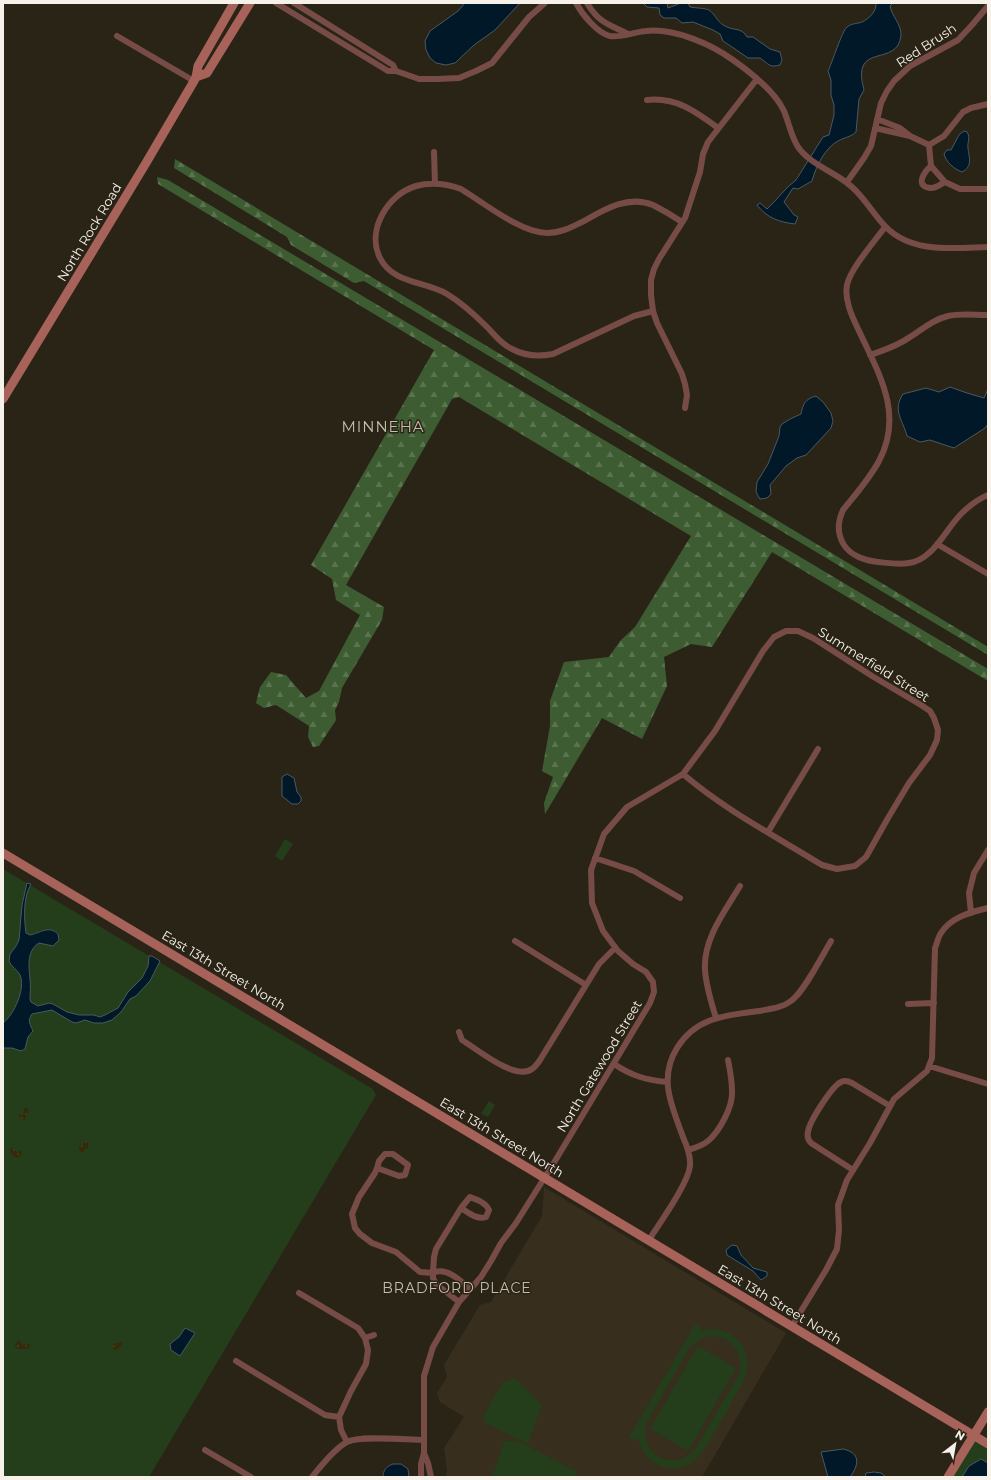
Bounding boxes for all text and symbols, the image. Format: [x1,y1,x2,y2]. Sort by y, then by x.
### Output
street label: Red Brush [893,20,959,70]
street label: North Rock Road [53,180,125,284]
district label: MINNEHA [341,417,425,436]
street label: Summerfield Street [815,623,933,705]
street label: East 13th Street North [159,927,289,1013]
street label: North Gatewood Street [553,997,645,1135]
street label: East 13th Street North [437,1094,567,1180]
street label: East 13th Street North [715,1261,845,1347]
district label: BRADFORD PLACE [382,1279,532,1297]
north arrow [935,1424,975,1464]
text: N [953,1427,968,1444]

